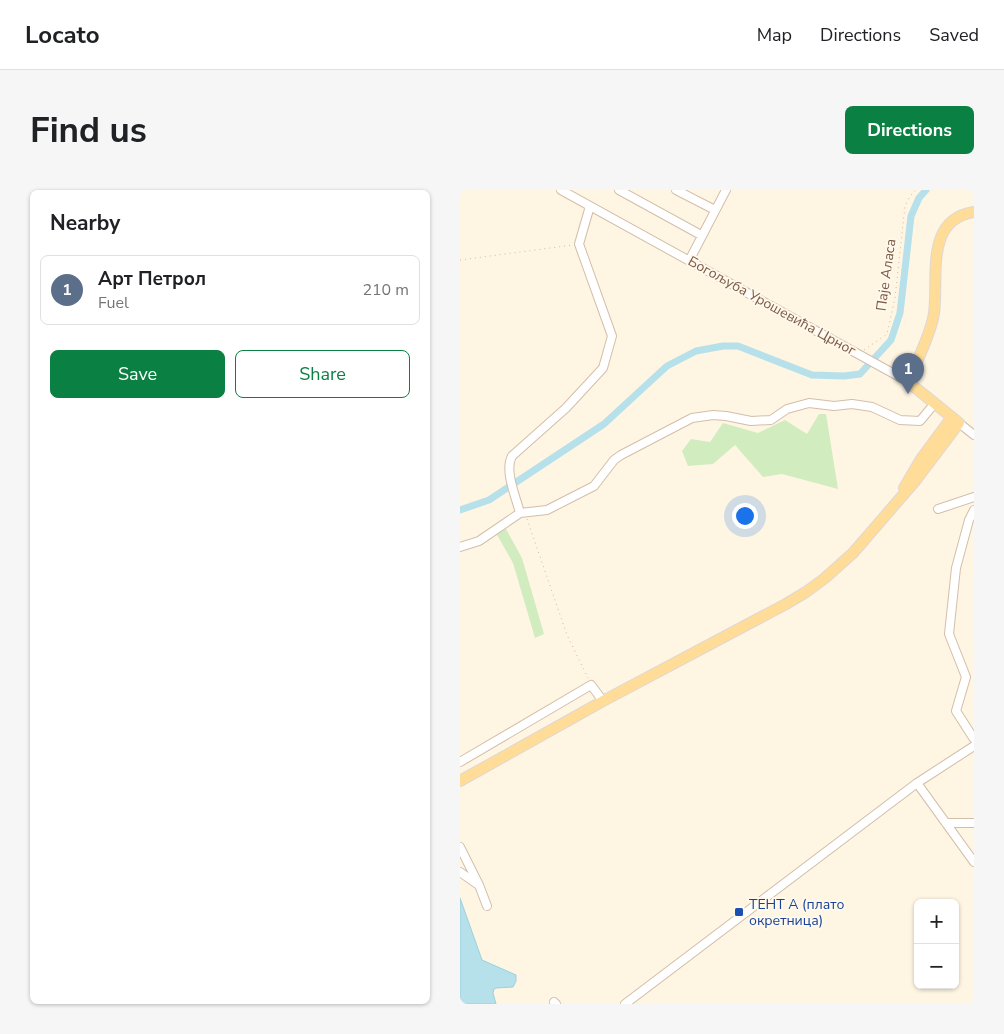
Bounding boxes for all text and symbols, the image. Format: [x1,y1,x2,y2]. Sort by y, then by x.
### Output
text: Locato [25,19,100,51]
text: Map [757,23,792,47]
text: Directions [820,23,901,47]
text: Saved [929,23,979,47]
button: Directions [845,106,974,154]
text: Find us [30,107,147,154]
text: Nearby [50,209,120,237]
street label: Паје Аласа [872,238,900,312]
street label: Богољуба Урошевића Црног [685,252,859,360]
text: Арт Петрол [98,266,206,292]
text: 1 [62,279,72,301]
text: 210 m [362,279,409,301]
text: Fuel [98,292,129,314]
button: Save [50,350,225,398]
button: Share [235,350,410,398]
pin: 1 [892,353,924,394]
your location [732,503,758,529]
place label: ТЕНТ А (плато окретница) [749,895,844,930]
map controls [914,899,959,989]
button: + [914,899,959,944]
marker: ТЕНТ А (плато окретница) [733,906,745,918]
button: − [914,944,959,989]

